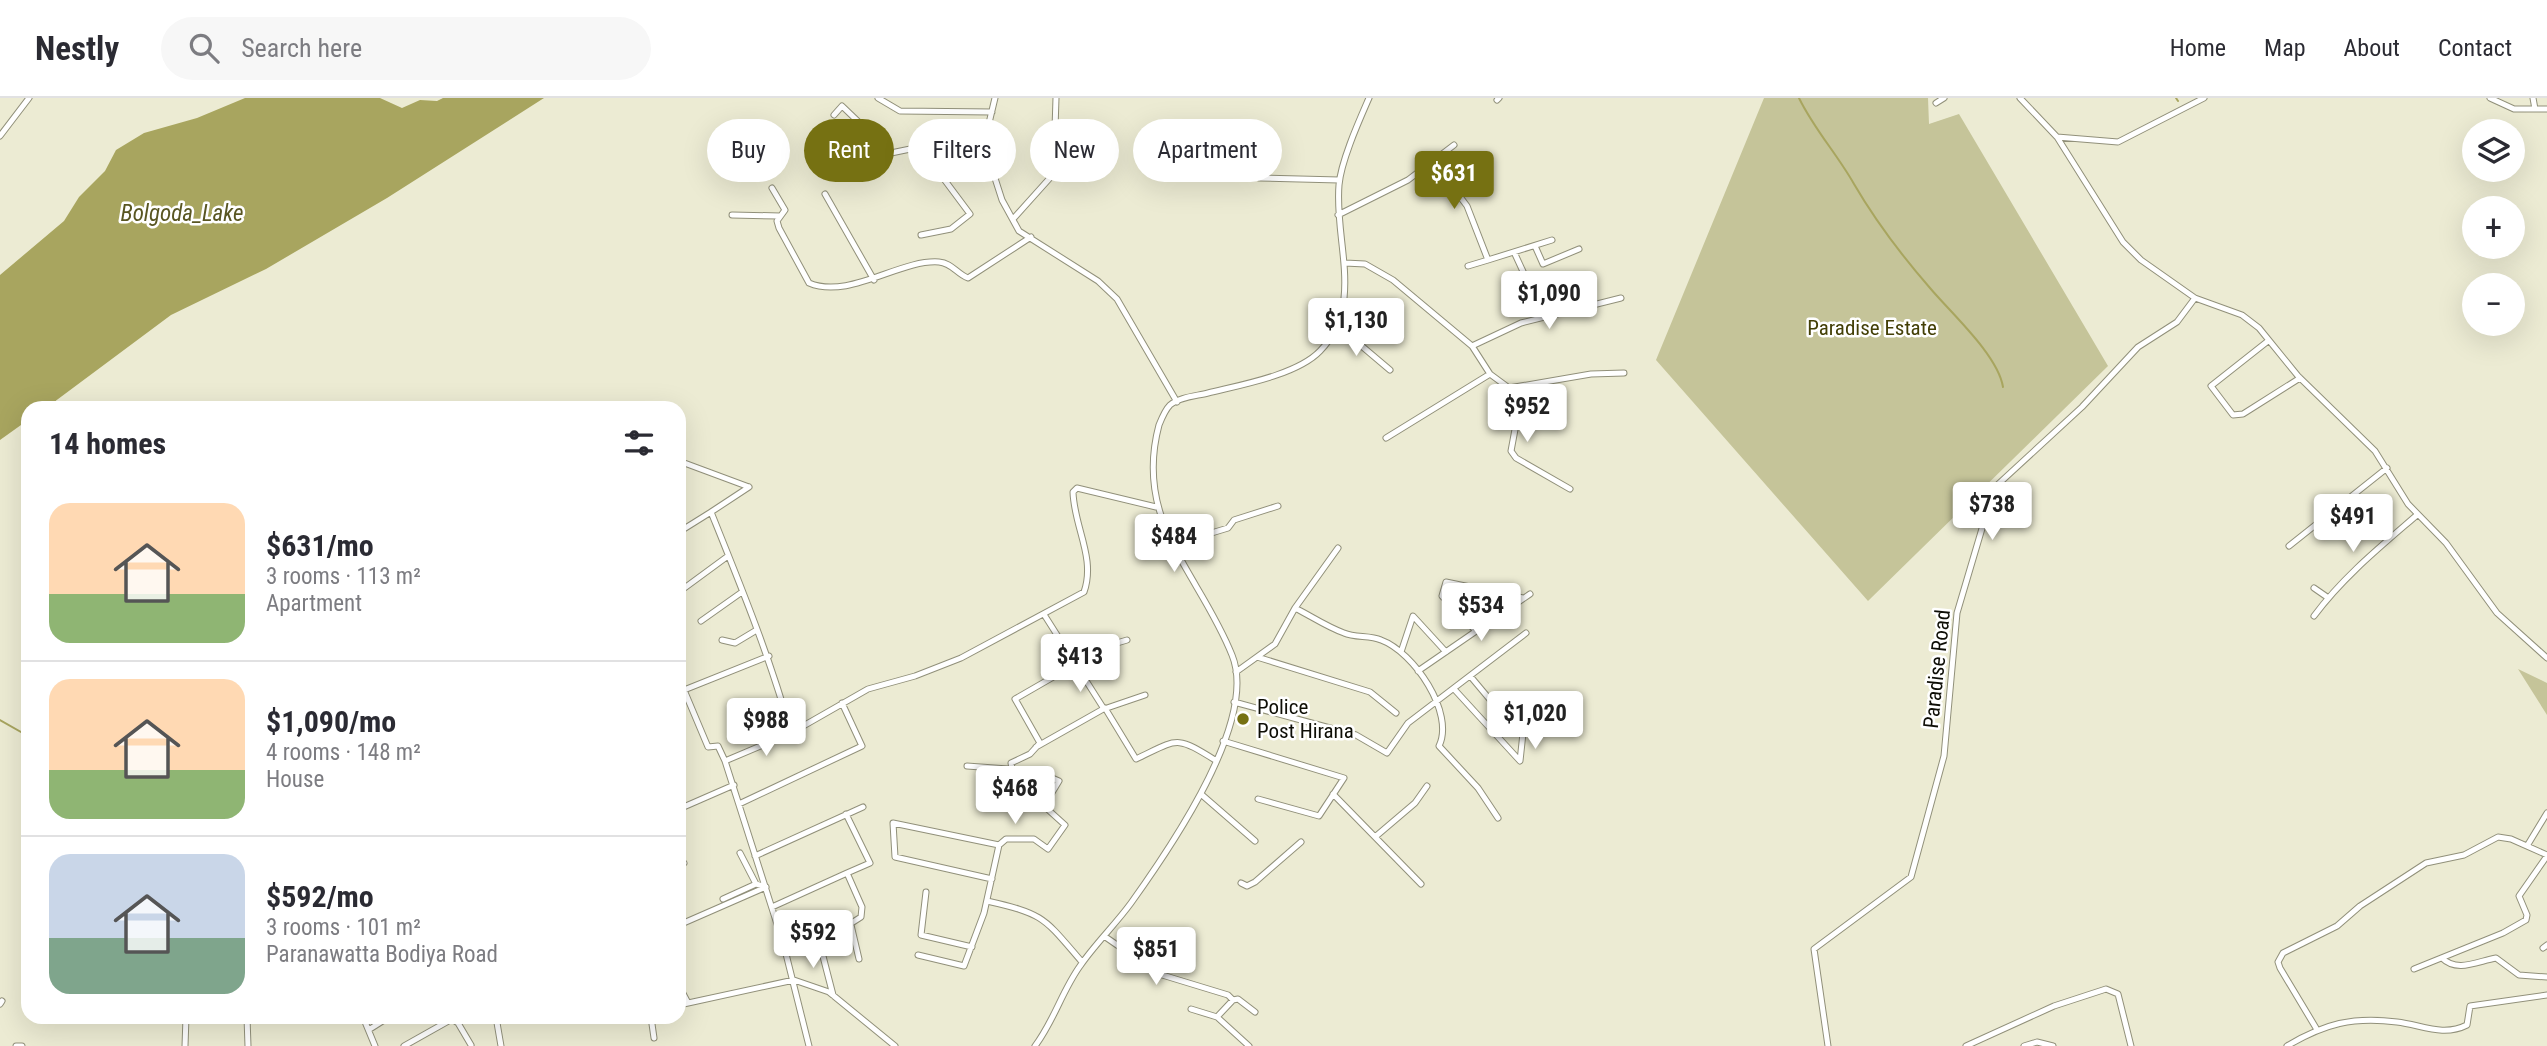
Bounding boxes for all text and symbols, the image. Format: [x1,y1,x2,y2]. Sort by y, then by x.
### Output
search box [161,17,651,80]
text: Nestly [35,29,119,68]
icon: search [185,29,223,67]
text: Search here [241,33,362,63]
text: Home [2170,34,2226,62]
text: Map [2264,34,2306,62]
text: About [2344,34,2400,62]
text: Contact [2438,34,2512,62]
chip: Buy [707,119,790,182]
chip: Rent [804,119,894,182]
chip: Filters [908,119,1016,182]
chip: New [1030,119,1119,182]
chip: Apartment [1133,119,1282,182]
map controls [2462,119,2525,336]
button: layers [2462,119,2525,182]
pin: $631 [1413,152,1495,211]
text: $631 [1431,160,1477,187]
button: + [2462,196,2525,259]
water label: Bolgoda_Lake [120,200,244,227]
pin: $1,090 [1492,272,1606,331]
button: − [2462,273,2525,336]
text: $1,090 [1517,280,1581,307]
pin: $1,130 [1299,299,1413,358]
text: $1,130 [1324,307,1388,334]
park label: Paradise Estate [1807,316,1937,340]
pin: $952 [1486,384,1568,444]
text: $952 [1504,393,1550,420]
icon: filters [620,424,658,462]
text: 14 homes [49,426,166,461]
pin: $738 [1951,482,2033,542]
text: $738 [1969,491,2015,518]
pin: $491 [2312,494,2394,554]
text: $491 [2330,503,2376,530]
pin: $484 [1133,514,1215,574]
text: $484 [1151,523,1197,550]
text: $631/mo [266,528,374,563]
icon: home [105,531,189,615]
text: 3 rooms · 113 m² [266,563,421,590]
pin: $534 [1440,584,1522,643]
text: Apartment [266,590,362,617]
text: $534 [1458,592,1504,619]
street label: Paradise Road [1919,608,1955,730]
pin: $413 [1039,634,1121,694]
text: $413 [1057,643,1103,670]
pin: $1,020 [1478,692,1592,751]
place label: Police Post Hirana [1257,695,1354,743]
pin: $988 [725,698,807,758]
text: $1,020 [1503,700,1567,727]
text: $1,090/mo [266,704,396,739]
icon: home [105,707,189,791]
text: $988 [743,707,789,734]
marker: Police Post Hirana [1235,711,1251,727]
text: 4 rooms · 148 m² [266,739,421,766]
text: House [266,766,324,793]
pin: $468 [974,766,1056,826]
text: $468 [992,775,1038,802]
text: $592/mo [266,879,374,914]
icon: home [105,882,189,966]
pin: $592 [772,910,854,970]
text: 3 rooms · 101 m² [266,914,421,941]
text: $592 [790,919,836,946]
pin: $851 [1115,928,1197,987]
text: $851 [1133,936,1179,963]
text: Paranawatta Bodiya Road [266,941,498,968]

